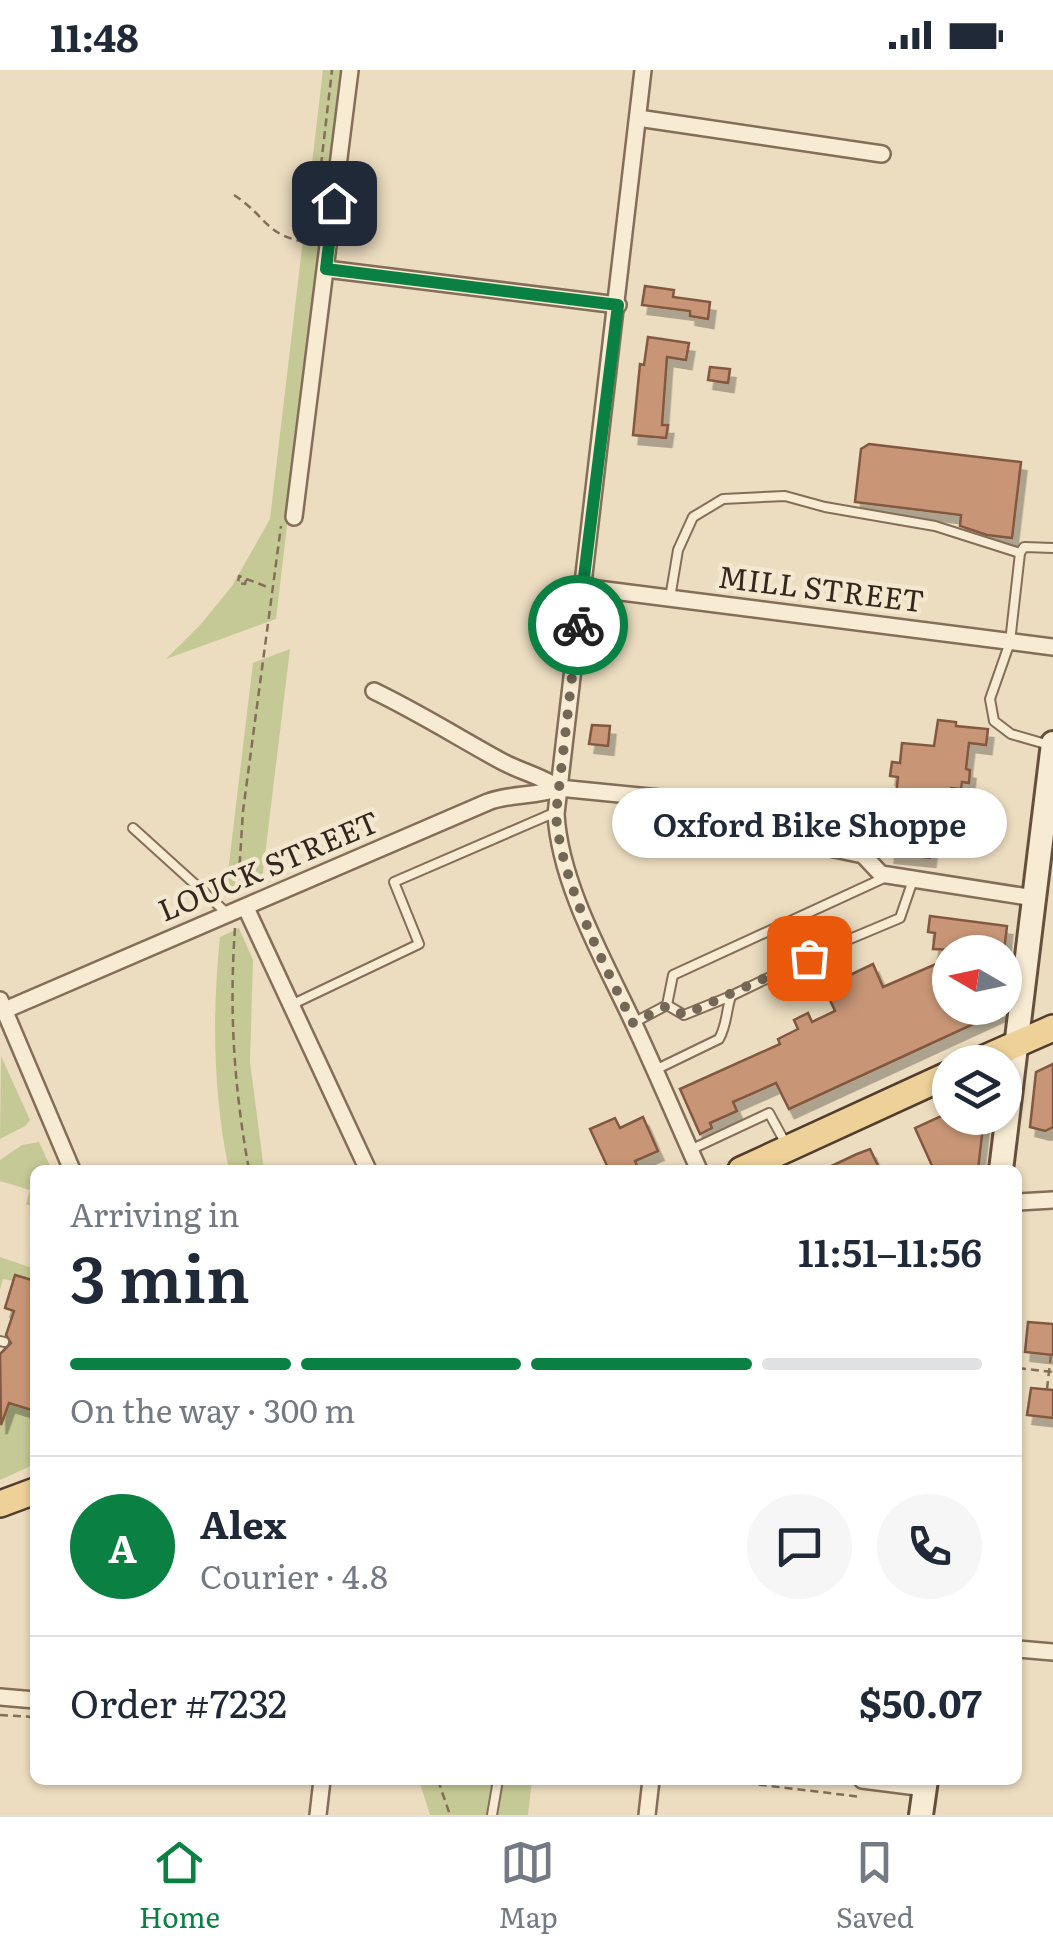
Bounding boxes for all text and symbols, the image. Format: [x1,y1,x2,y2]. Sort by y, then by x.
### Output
text: 11:48 [50,7,139,64]
pin [292,161,377,246]
icon: home [307,176,362,231]
street label: MILL STREET [716,553,927,621]
courier [528,575,628,675]
icon: bike [551,598,606,653]
callout: Oxford Bike Shoppe [612,788,1006,858]
street label: LOUCK STREET [151,798,385,931]
text: Oxford Bike Shoppe [653,799,966,847]
pin [767,916,852,1001]
icon: bag [782,931,837,986]
north arrow [932,935,1022,1025]
map controls [932,935,1022,1135]
button: layers [932,1045,1022,1135]
text: Arriving in [70,1189,240,1237]
text: 11:51–11:56 [798,1222,982,1279]
text: 3 min [70,1226,250,1323]
text: On the way · 300 m [70,1385,355,1433]
text: Alex [200,1494,286,1551]
button: chat [747,1494,852,1599]
button: phone [877,1494,982,1599]
text: A [108,1518,137,1575]
text: Courier · 4.8 [200,1551,388,1599]
text: Order #7232 [70,1673,287,1730]
text: $50.07 [859,1673,982,1730]
tab: Home [139,1835,220,1937]
tab: Map [498,1835,558,1937]
tab: Saved [836,1835,914,1937]

